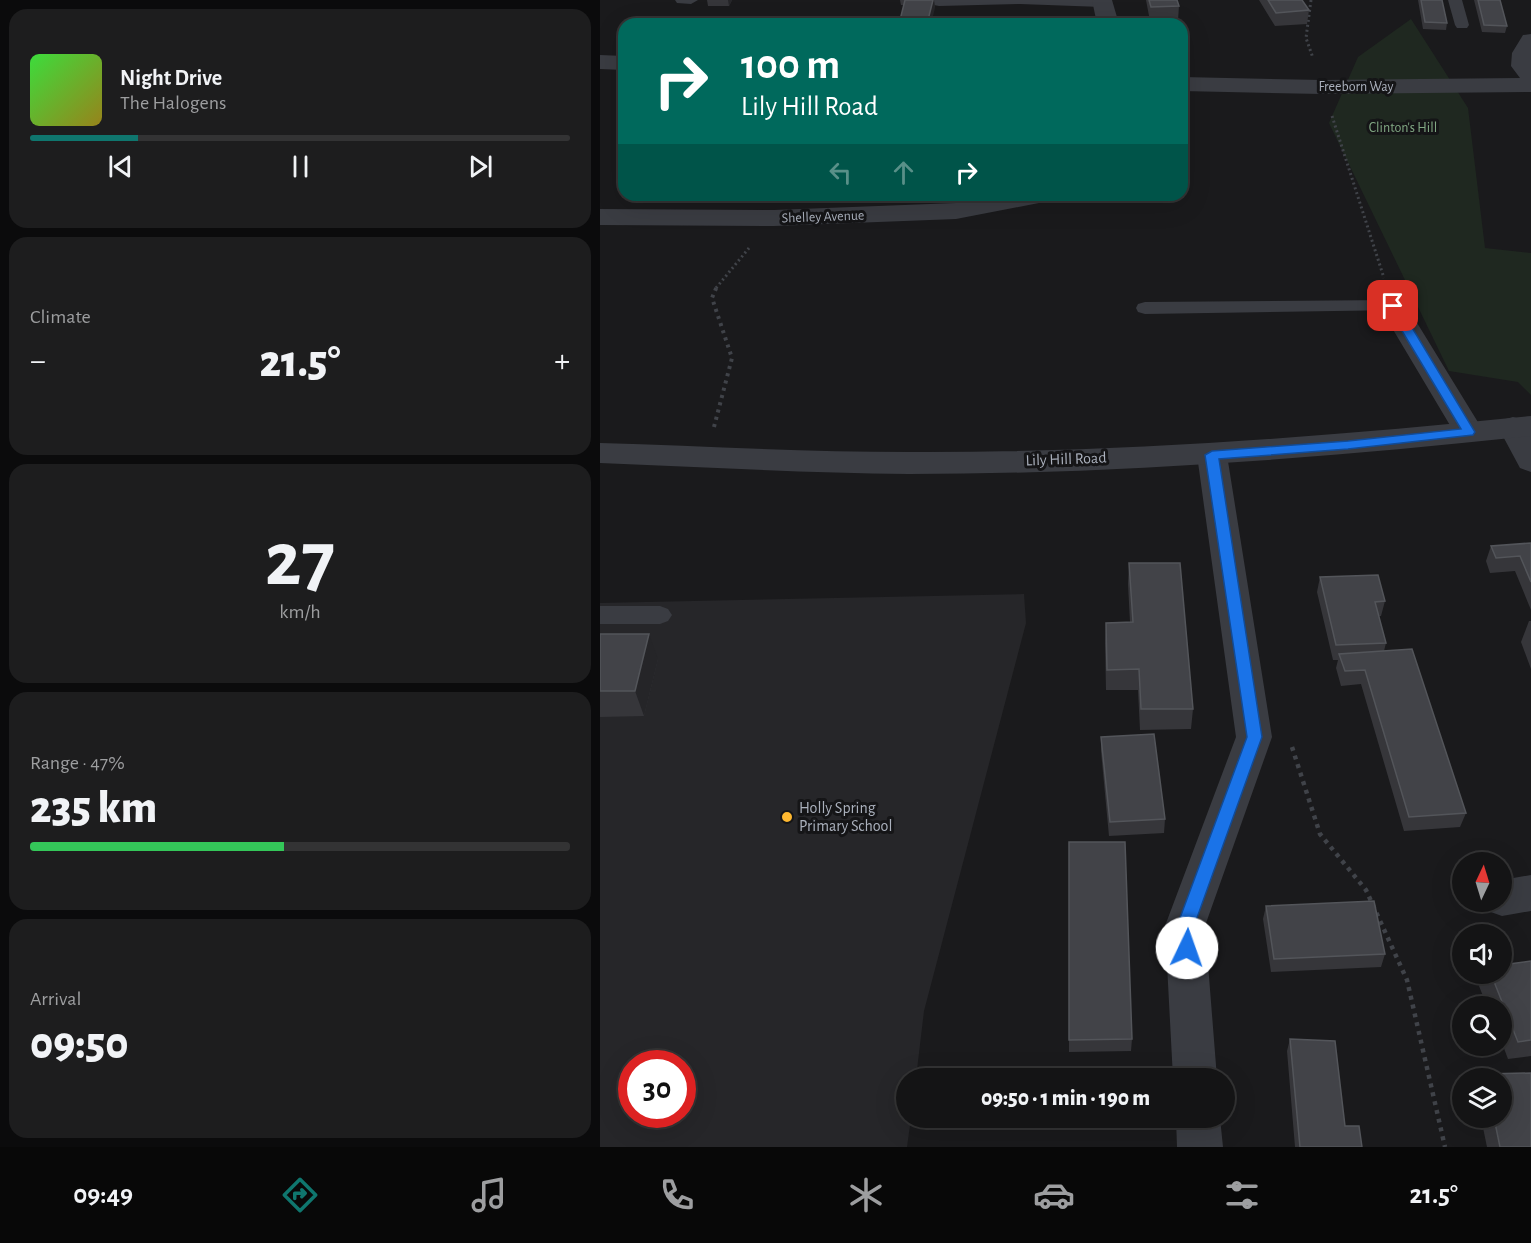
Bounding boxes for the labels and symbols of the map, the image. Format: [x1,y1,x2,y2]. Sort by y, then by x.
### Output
street label: Freeborn Way [1319,80,1393,94]
park label: Clinton's Hill [1369,121,1437,135]
street label: Shelley Avenue [781,209,865,225]
pin [1367,280,1418,331]
street label: Lily Hill Road [1025,450,1107,469]
place label: Holly Spring Primary School [799,800,892,835]
marker: Holly Spring Primary School [780,810,794,824]
north arrow [1452,852,1512,912]
position arrow [1155,916,1219,980]
speed limit sign: 30 [618,1050,696,1128]

